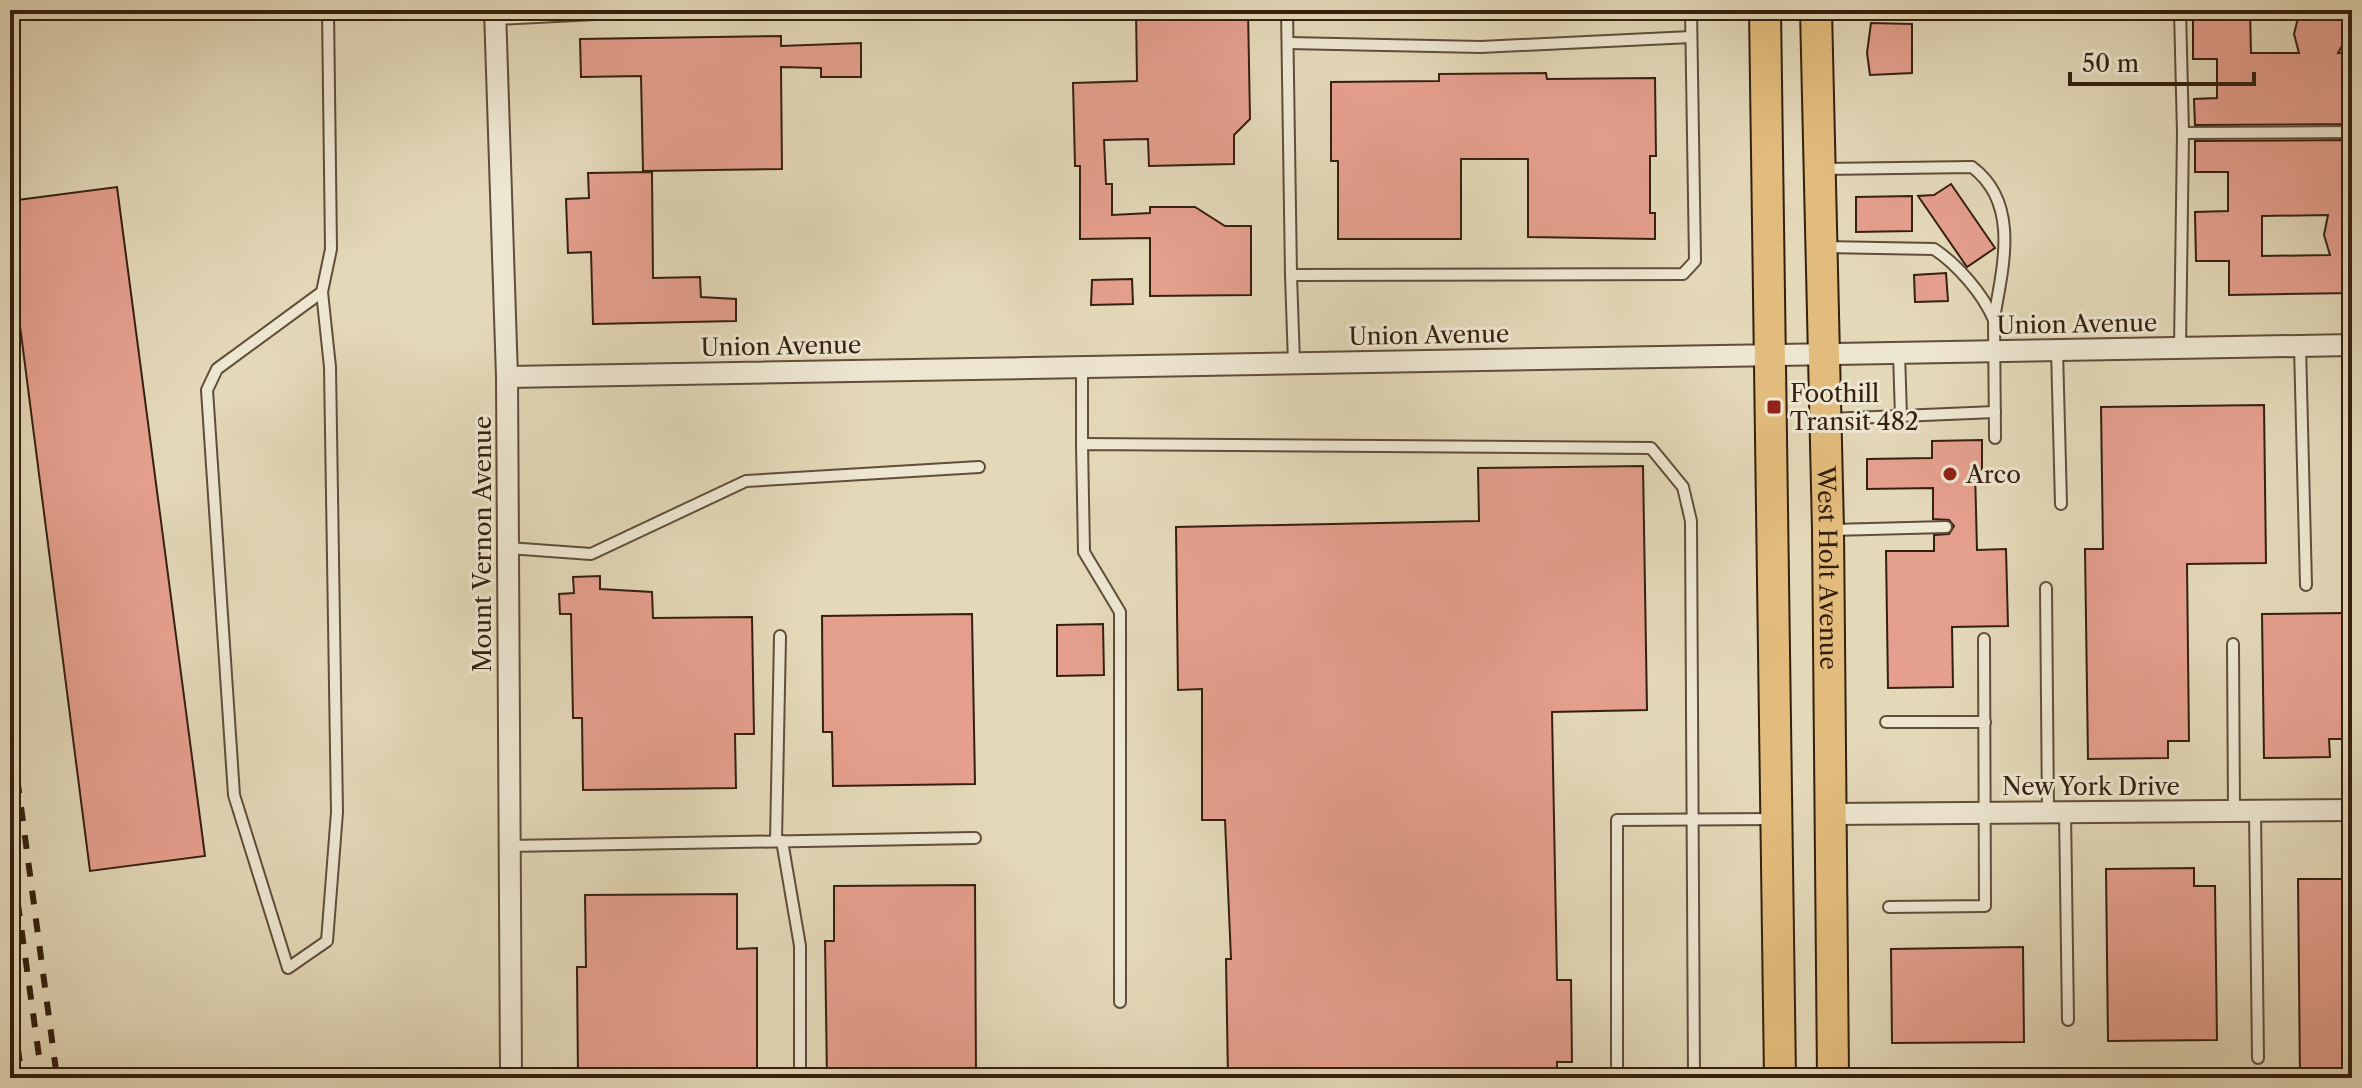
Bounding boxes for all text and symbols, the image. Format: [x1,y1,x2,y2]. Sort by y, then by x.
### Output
scale bar [2070,36,2254,86]
text: 50 m [2082,49,2139,78]
street label: Union Avenue [1996,308,2158,340]
street label: Union Avenue [1348,319,1510,351]
street label: Union Avenue [700,330,862,362]
place label: Foothill Transit 482 [1790,379,1919,436]
marker: Foothill Transit 482 [1765,398,1783,416]
street label: Mount Vernon Avenue [468,416,497,672]
place label: Arco [1965,460,2021,489]
street label: West Holt Avenue [1812,465,1844,670]
marker: Arco [1941,465,1959,483]
street label: New York Drive [2002,772,2180,801]

